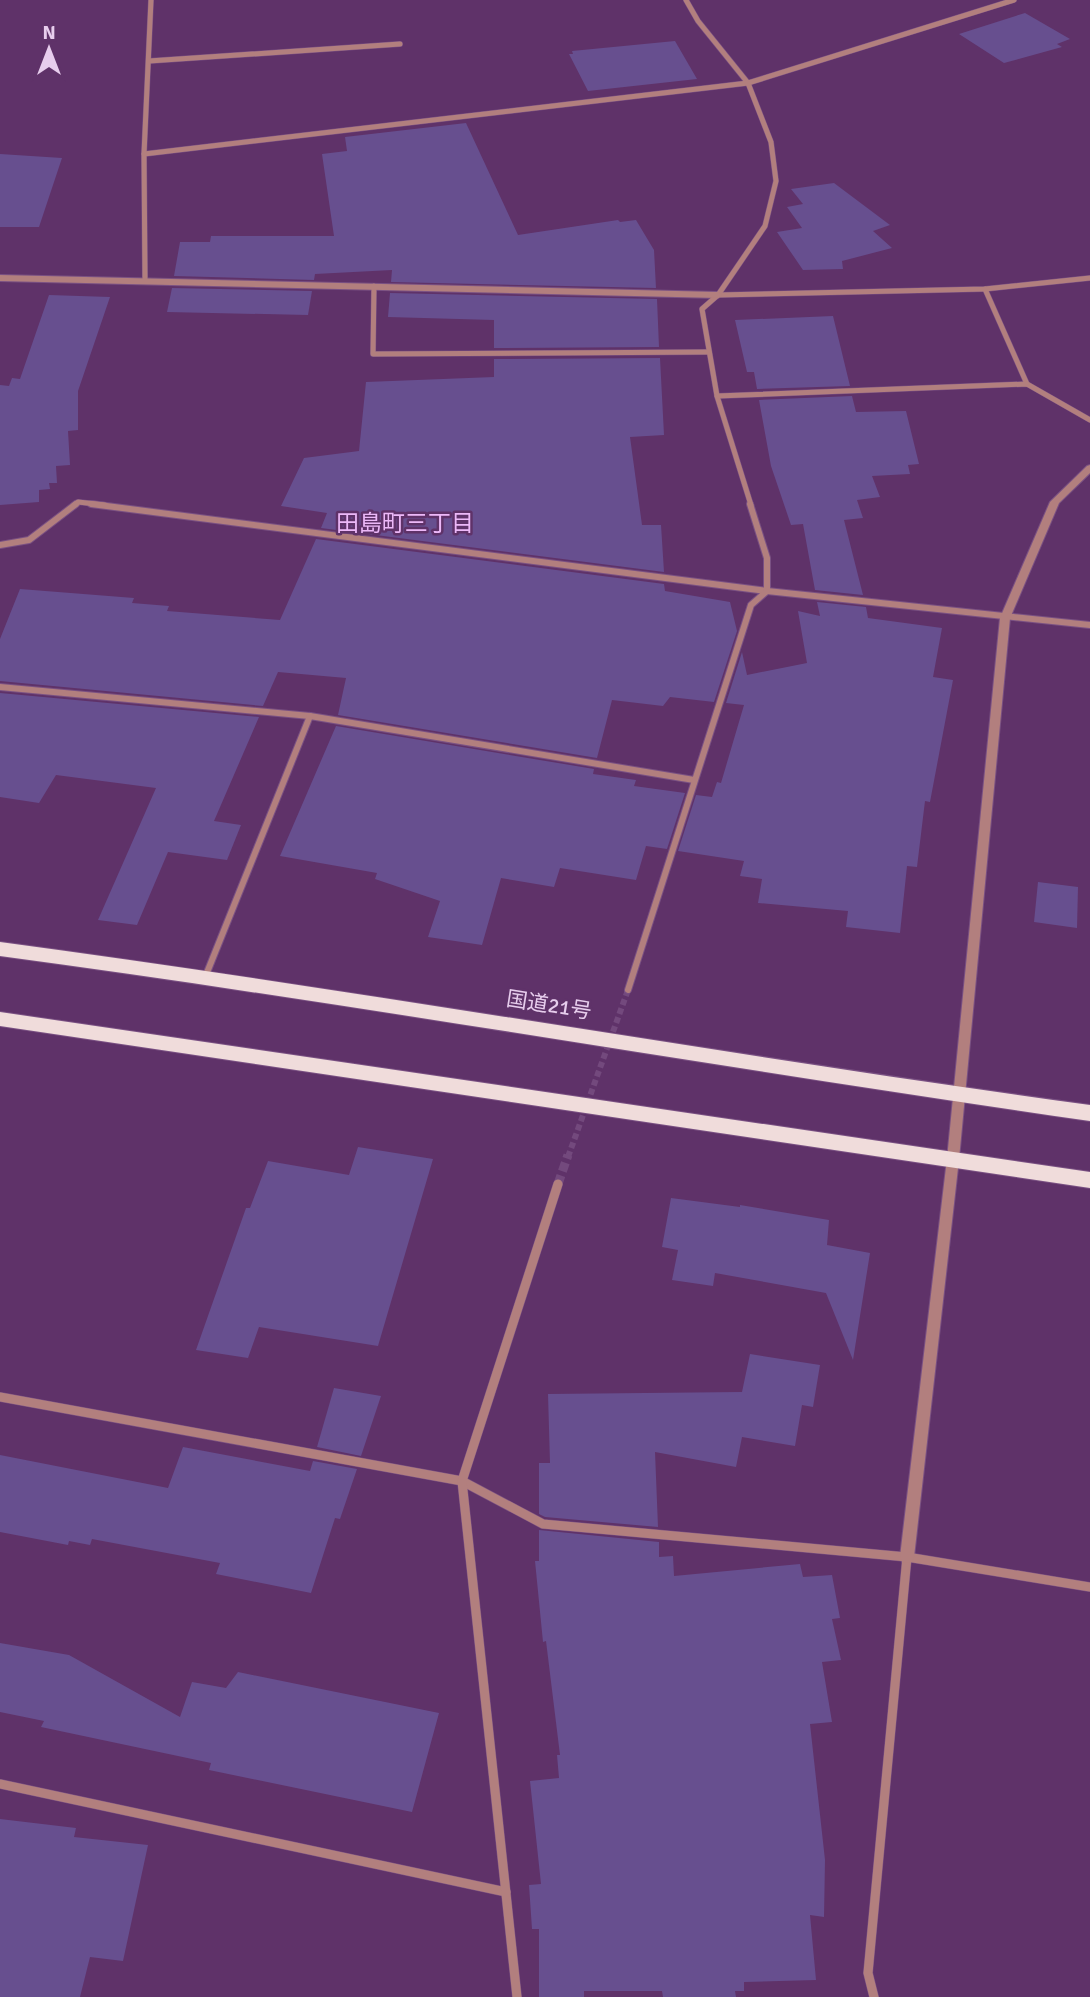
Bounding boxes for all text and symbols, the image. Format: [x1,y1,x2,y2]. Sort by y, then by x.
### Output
north arrow [14,14,84,84]
text: N [42,21,56,45]
district label: 田島町三丁目 [336,509,474,538]
street label: 国道21号 [505,985,593,1025]

